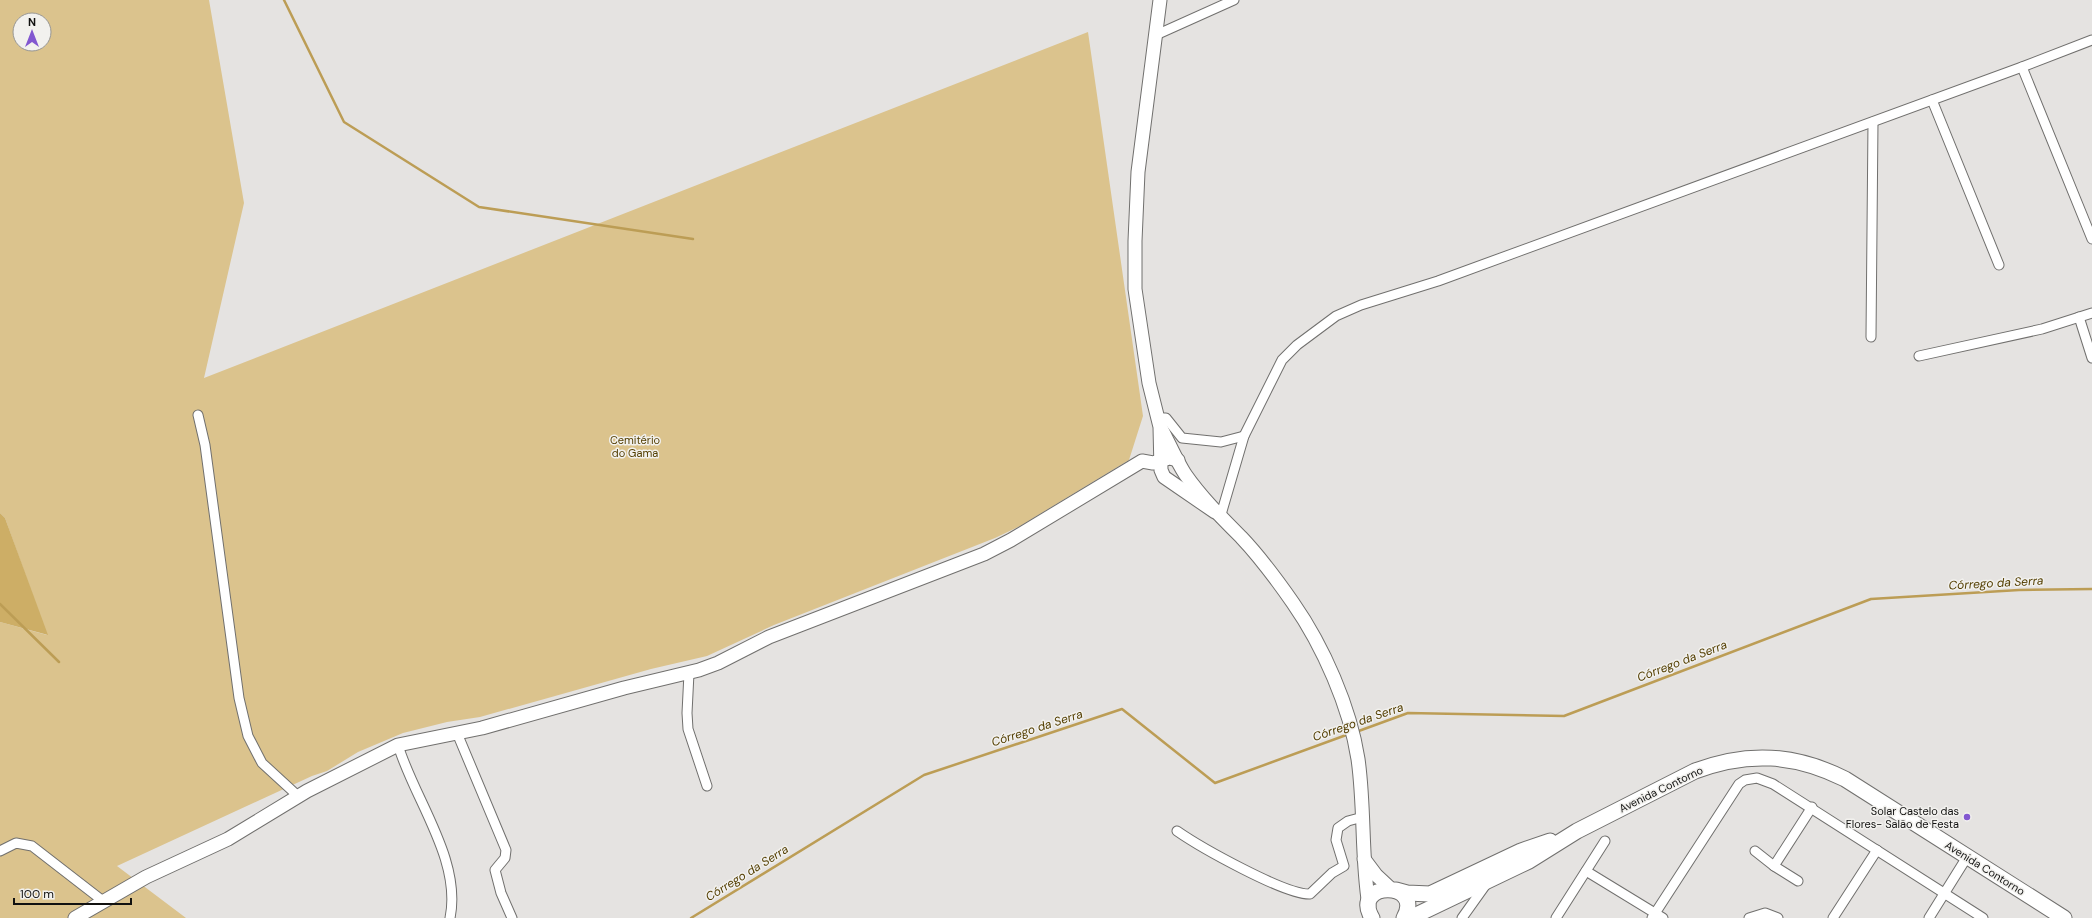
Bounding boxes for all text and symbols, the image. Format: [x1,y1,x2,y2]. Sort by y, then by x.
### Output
north arrow [12,12,52,52]
text: N [28,15,36,29]
park label: Cemitério do Gama [610,433,660,460]
water label: Córrego da Serra [1948,573,2044,593]
water label: Córrego da Serra [1635,636,1730,686]
water label: Córrego da Serra [1310,699,1406,745]
water label: Córrego da Serra [989,706,1085,750]
street label: Avenida Contorno [1617,763,1705,815]
place label: Solar Castelo das Flores- Salão de Festa [1846,804,1959,831]
marker: Solar Castelo das Flores- Salão de Festa [1962,812,1972,822]
street label: Avenida Contorno [1942,838,2028,898]
water label: Córrego da Serra [702,841,792,905]
scale bar [14,880,131,906]
text: 100 m [20,886,54,902]

